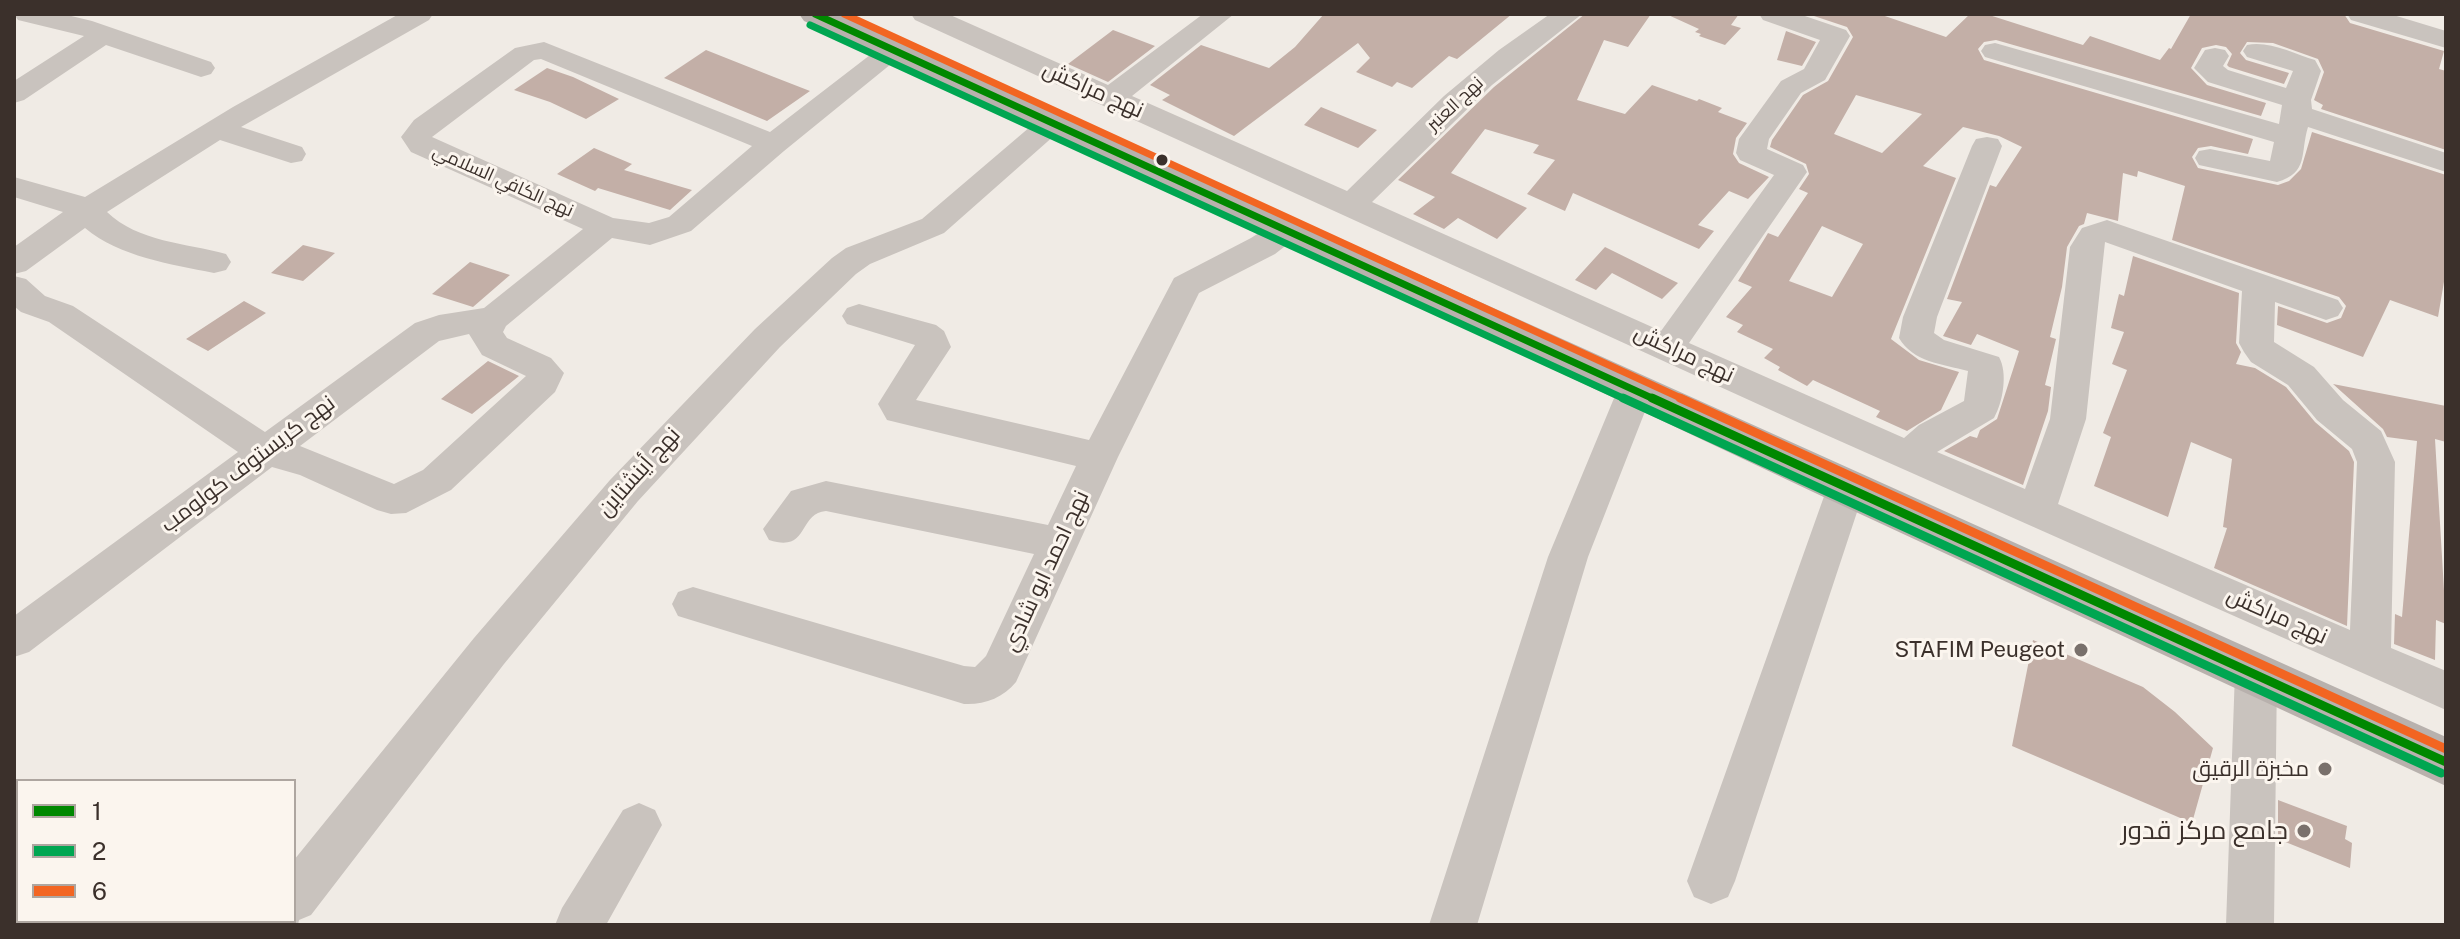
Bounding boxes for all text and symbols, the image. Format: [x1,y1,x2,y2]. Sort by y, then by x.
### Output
street label: نهج مراكش [1039,56,1147,124]
street label: نهج العنبر [1422,72,1488,136]
street label: نهج الكافي السلامي [429,140,577,222]
unlabelled marker [1154,152,1170,168]
street label: نهج مراكش [1630,319,1738,389]
street label: نهج كريستوف كولومب [156,390,340,538]
street label: نهج أينشتاين [592,422,686,522]
street label: نهج احمد ابو شادي [997,486,1095,656]
street label: نهج مراكش [2223,582,2331,650]
place label: STAFIM Peugeot [1895,637,2065,663]
marker: STAFIM Peugeot [2072,641,2090,659]
place label: مخبزة الرقيق [2192,756,2309,782]
marker: مخبزة الرقيق [2316,760,2334,778]
legend [16,779,296,923]
text: 1 [92,797,102,825]
place label: جامع مركز قدور [2121,815,2288,847]
marker: جامع مركز قدور [2295,822,2313,840]
text: 2 [92,837,106,865]
text: 6 [92,877,107,905]

